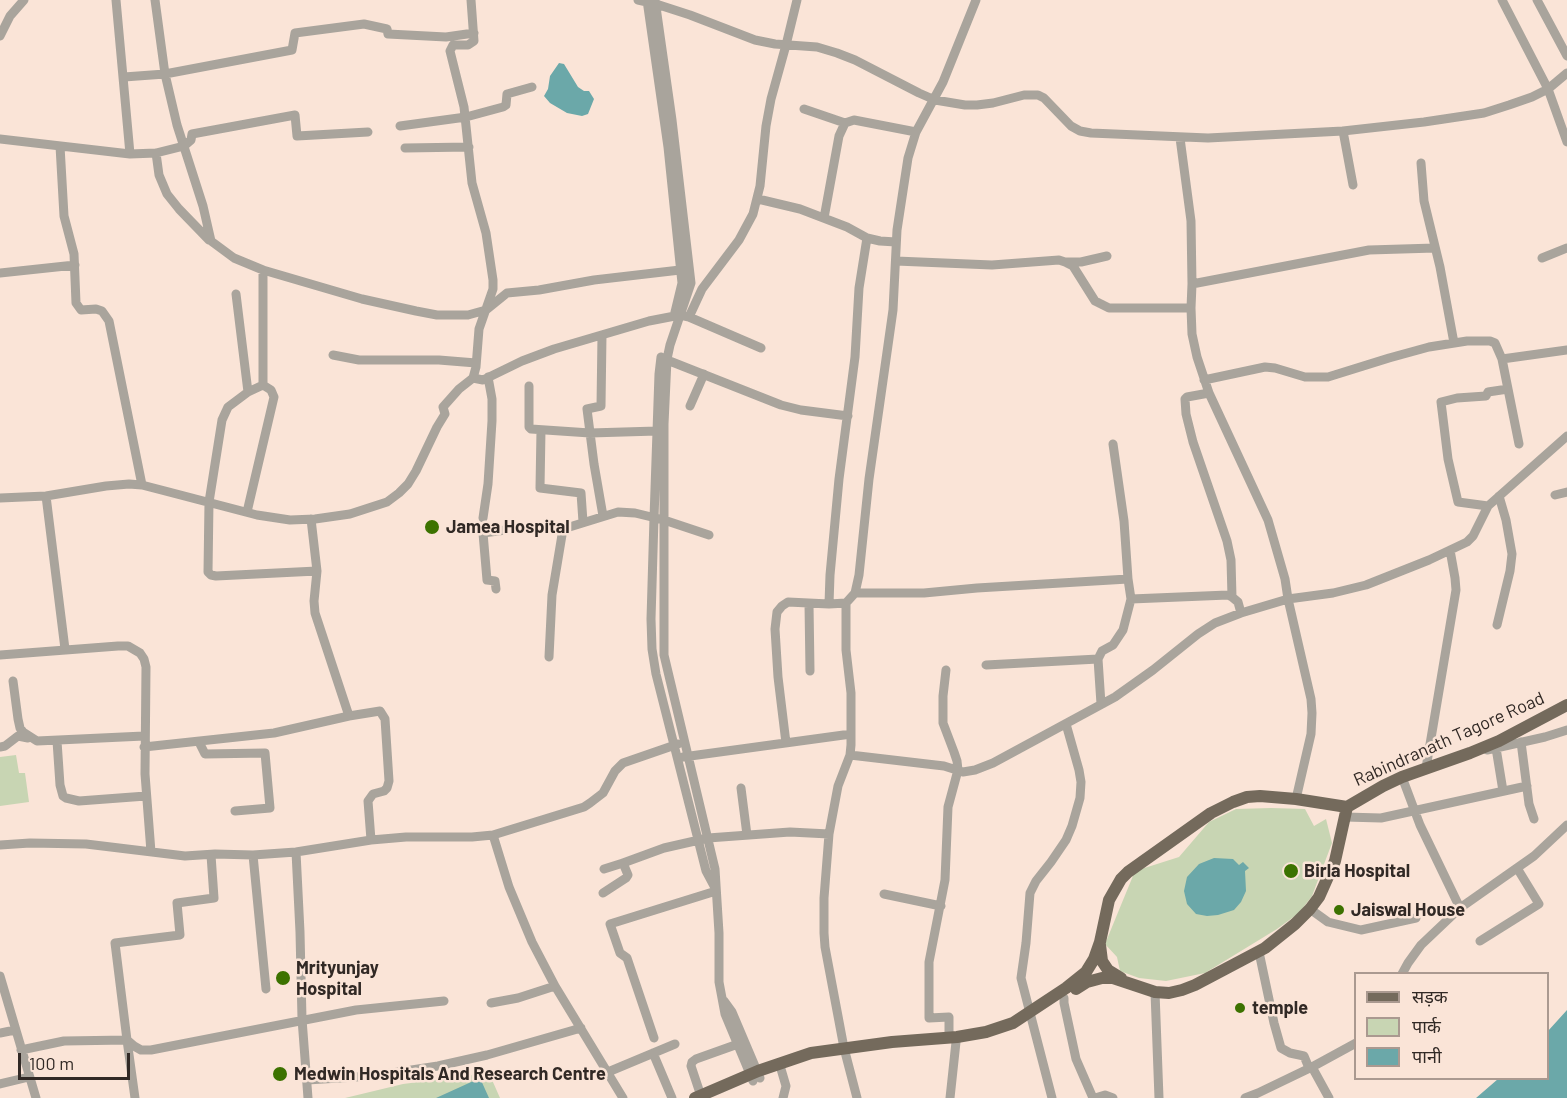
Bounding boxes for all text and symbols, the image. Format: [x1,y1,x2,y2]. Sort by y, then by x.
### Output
place label: Jamea Hospital [446,516,570,538]
marker: Jamea Hospital [423,518,441,536]
street label: Rabindranath Tagore Road [1350,687,1548,791]
place label: Birla Hospital [1304,860,1410,882]
marker: Birla Hospital [1282,862,1300,880]
place label: Jaiswal House [1351,899,1465,921]
marker: Jaiswal House [1332,903,1346,917]
place label: Mrityunjay Hospital [296,957,379,1000]
marker: Mrityunjay Hospital [274,969,292,987]
legend [1354,972,1549,1080]
text: सड़क [1412,985,1448,1007]
place label: temple [1252,997,1308,1019]
marker: temple [1233,1001,1247,1015]
text: पार्क [1412,1015,1441,1037]
scale bar [21,1041,134,1079]
text: पानी [1412,1045,1442,1067]
text: 100 m [29,1052,74,1074]
place label: Medwin Hospitals And Research Centre [294,1063,606,1085]
marker: Medwin Hospitals And Research Centre [271,1065,289,1083]

